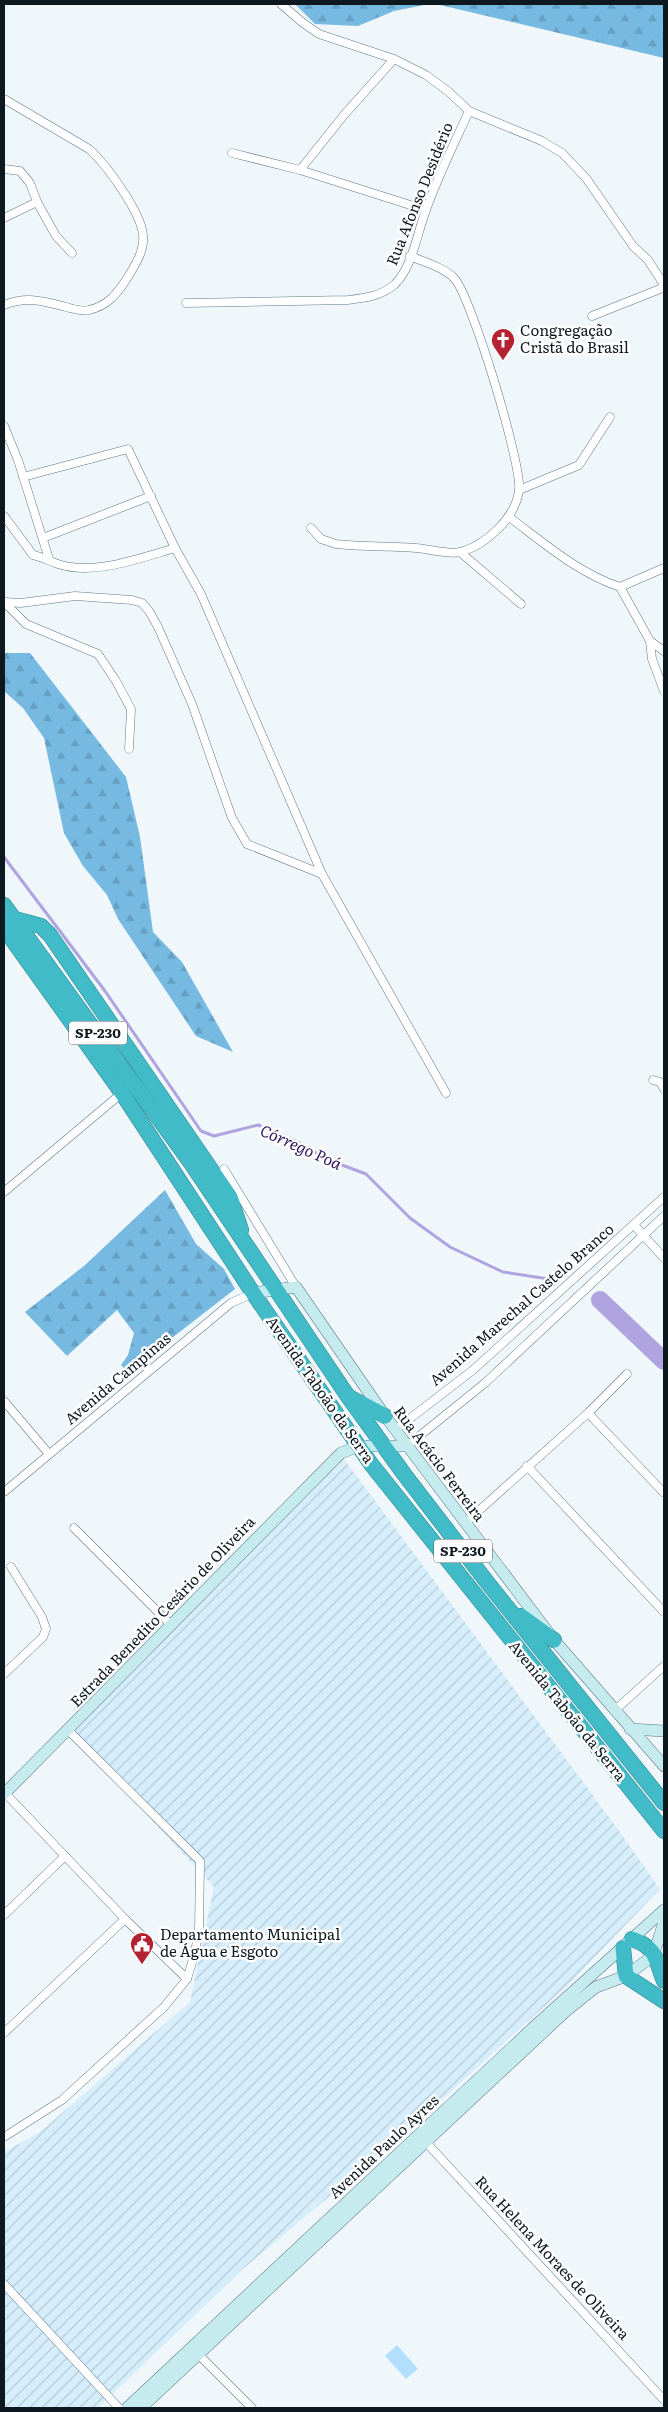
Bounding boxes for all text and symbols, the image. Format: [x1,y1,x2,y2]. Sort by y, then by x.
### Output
street label: Rua Afonso Desidério [379,118,458,269]
place label: Congregação Cristã do Brasil [520,318,629,358]
church icon: Congregação Cristã do Brasil [490,327,516,361]
road number: SP-230 [69,1021,127,1044]
water label: Córrego Poá [257,1117,347,1175]
street label: Avenida Marechal Castelo Branco [424,1217,618,1391]
street label: Avenida Taboão da Serra [261,1311,381,1468]
street label: Avenida Campinas [59,1326,175,1429]
street label: Rua Acácio Ferreira [389,1400,492,1527]
street label: Estrada Benedito Cesário de Oliveira [64,1510,260,1712]
road number: SP-230 [434,1540,492,1562]
street label: Avenida Taboão da Serra [504,1635,633,1786]
place label: Departamento Municipal de Água e Esgoto [160,1922,340,1962]
public building icon: Departamento Municipal de Água e Esgoto [129,1931,155,1965]
street label: Avenida Paulo Ayres [323,2088,443,2203]
street label: Rua Helena Moraes de Oliveira [471,2170,636,2345]

